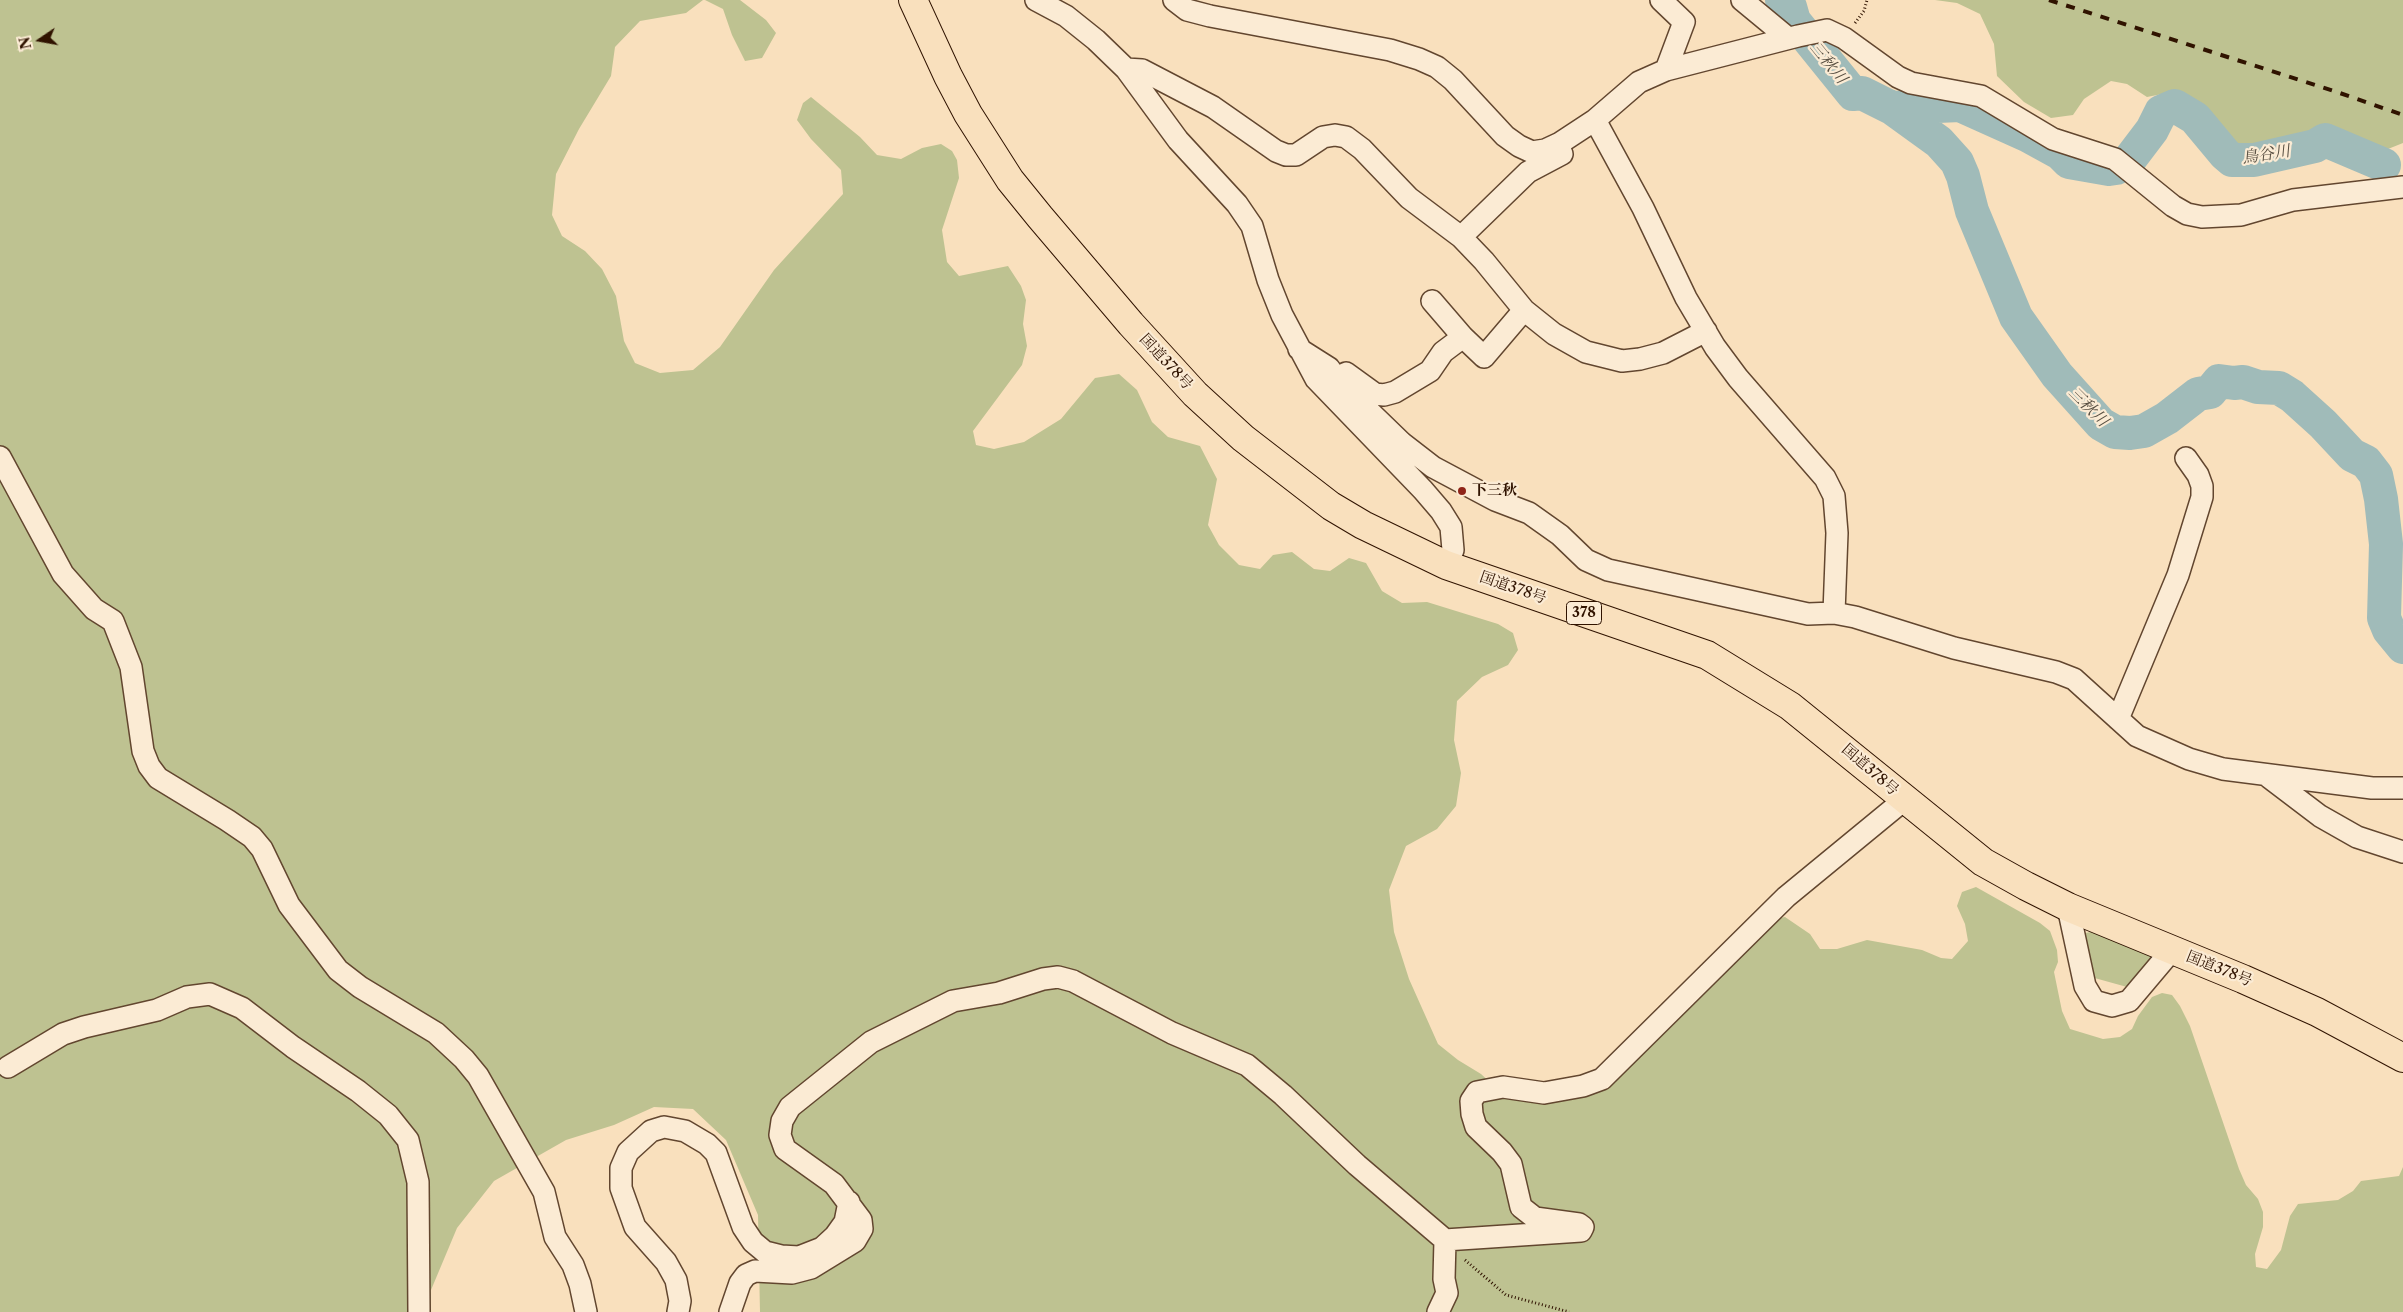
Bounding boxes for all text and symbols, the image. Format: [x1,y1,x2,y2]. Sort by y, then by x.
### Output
north arrow [15,15,65,65]
text: N [15,35,35,51]
water label: 三秋川 [1805,38,1851,88]
water label: 鳥谷川 [2241,142,2291,168]
street label: 国道378号 [1136,330,1196,394]
water label: 三秋川 [2064,383,2112,431]
place label: 下三秋 [1472,482,1517,500]
marker: 下三秋 [1456,485,1468,497]
street label: 国道378号 [1477,568,1549,608]
road number: 378 [1566,602,1602,624]
street label: 国道378号 [1838,740,1902,800]
street label: 国道378号 [2183,948,2255,990]

